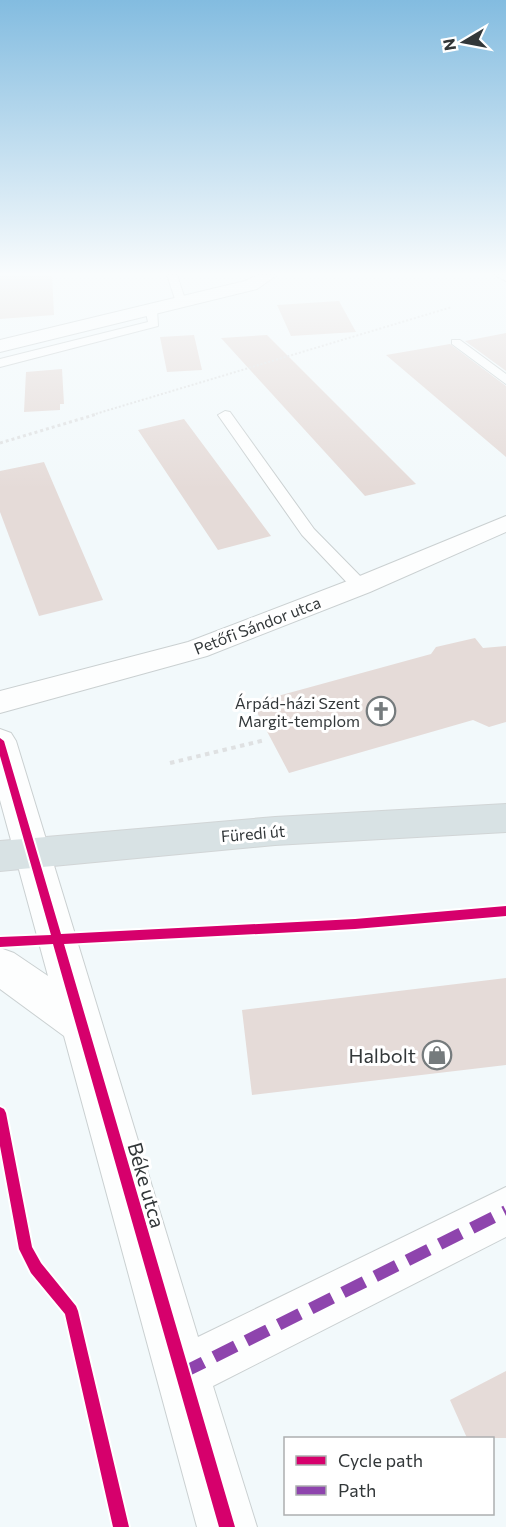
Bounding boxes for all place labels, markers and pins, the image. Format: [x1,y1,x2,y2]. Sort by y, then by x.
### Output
place label: Árpád-házi Szent Margit-templom [235,693,360,730]
church icon: Árpád-házi Szent Margit-templom [365,695,397,727]
shop icon: Halbolt [421,1039,453,1071]
place label: Halbolt [348,1043,416,1067]

